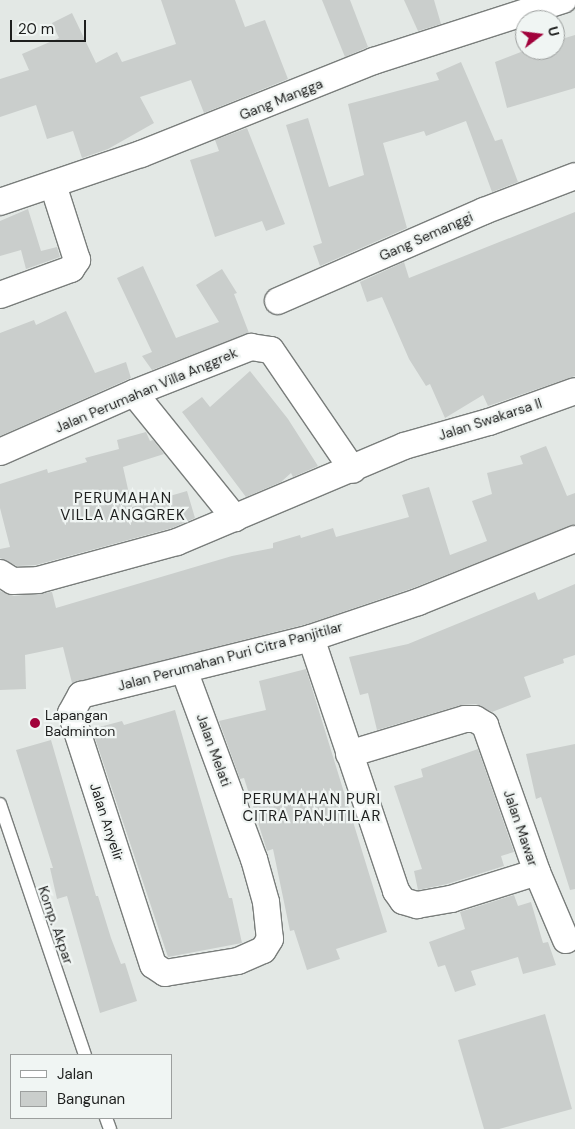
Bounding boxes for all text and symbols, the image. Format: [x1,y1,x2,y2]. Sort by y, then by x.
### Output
scale bar [12,10,89,42]
north arrow [515,10,565,60]
text: 20 m [18,19,54,39]
text: U [544,24,563,38]
street label: Gang Mangga [237,75,325,123]
street label: Gang Semanggi [376,208,476,264]
street label: Jalan Perumahan Villa Anggrek [52,344,240,436]
street label: Jalan Swakarsa II [436,394,544,444]
district label: PERUMAHAN VILLA ANGGREK [59,489,187,524]
street label: Jalan Perumahan Puri Citra Panjitilar [116,618,344,694]
place label: Lapangan Badminton [45,707,115,740]
street label: Jalan Melati [193,711,235,789]
marker: Lapangan Badminton [29,717,41,729]
street label: Jalan Anyelir [86,781,128,863]
street label: Jalan Mawar [500,788,542,868]
district label: PERUMAHAN PURI CITRA PANJITILAR [241,790,383,825]
street label: Komp. Akpar [35,884,77,966]
legend [10,1054,172,1119]
text: Jalan [57,1064,93,1084]
text: Bangunan [57,1089,125,1109]

